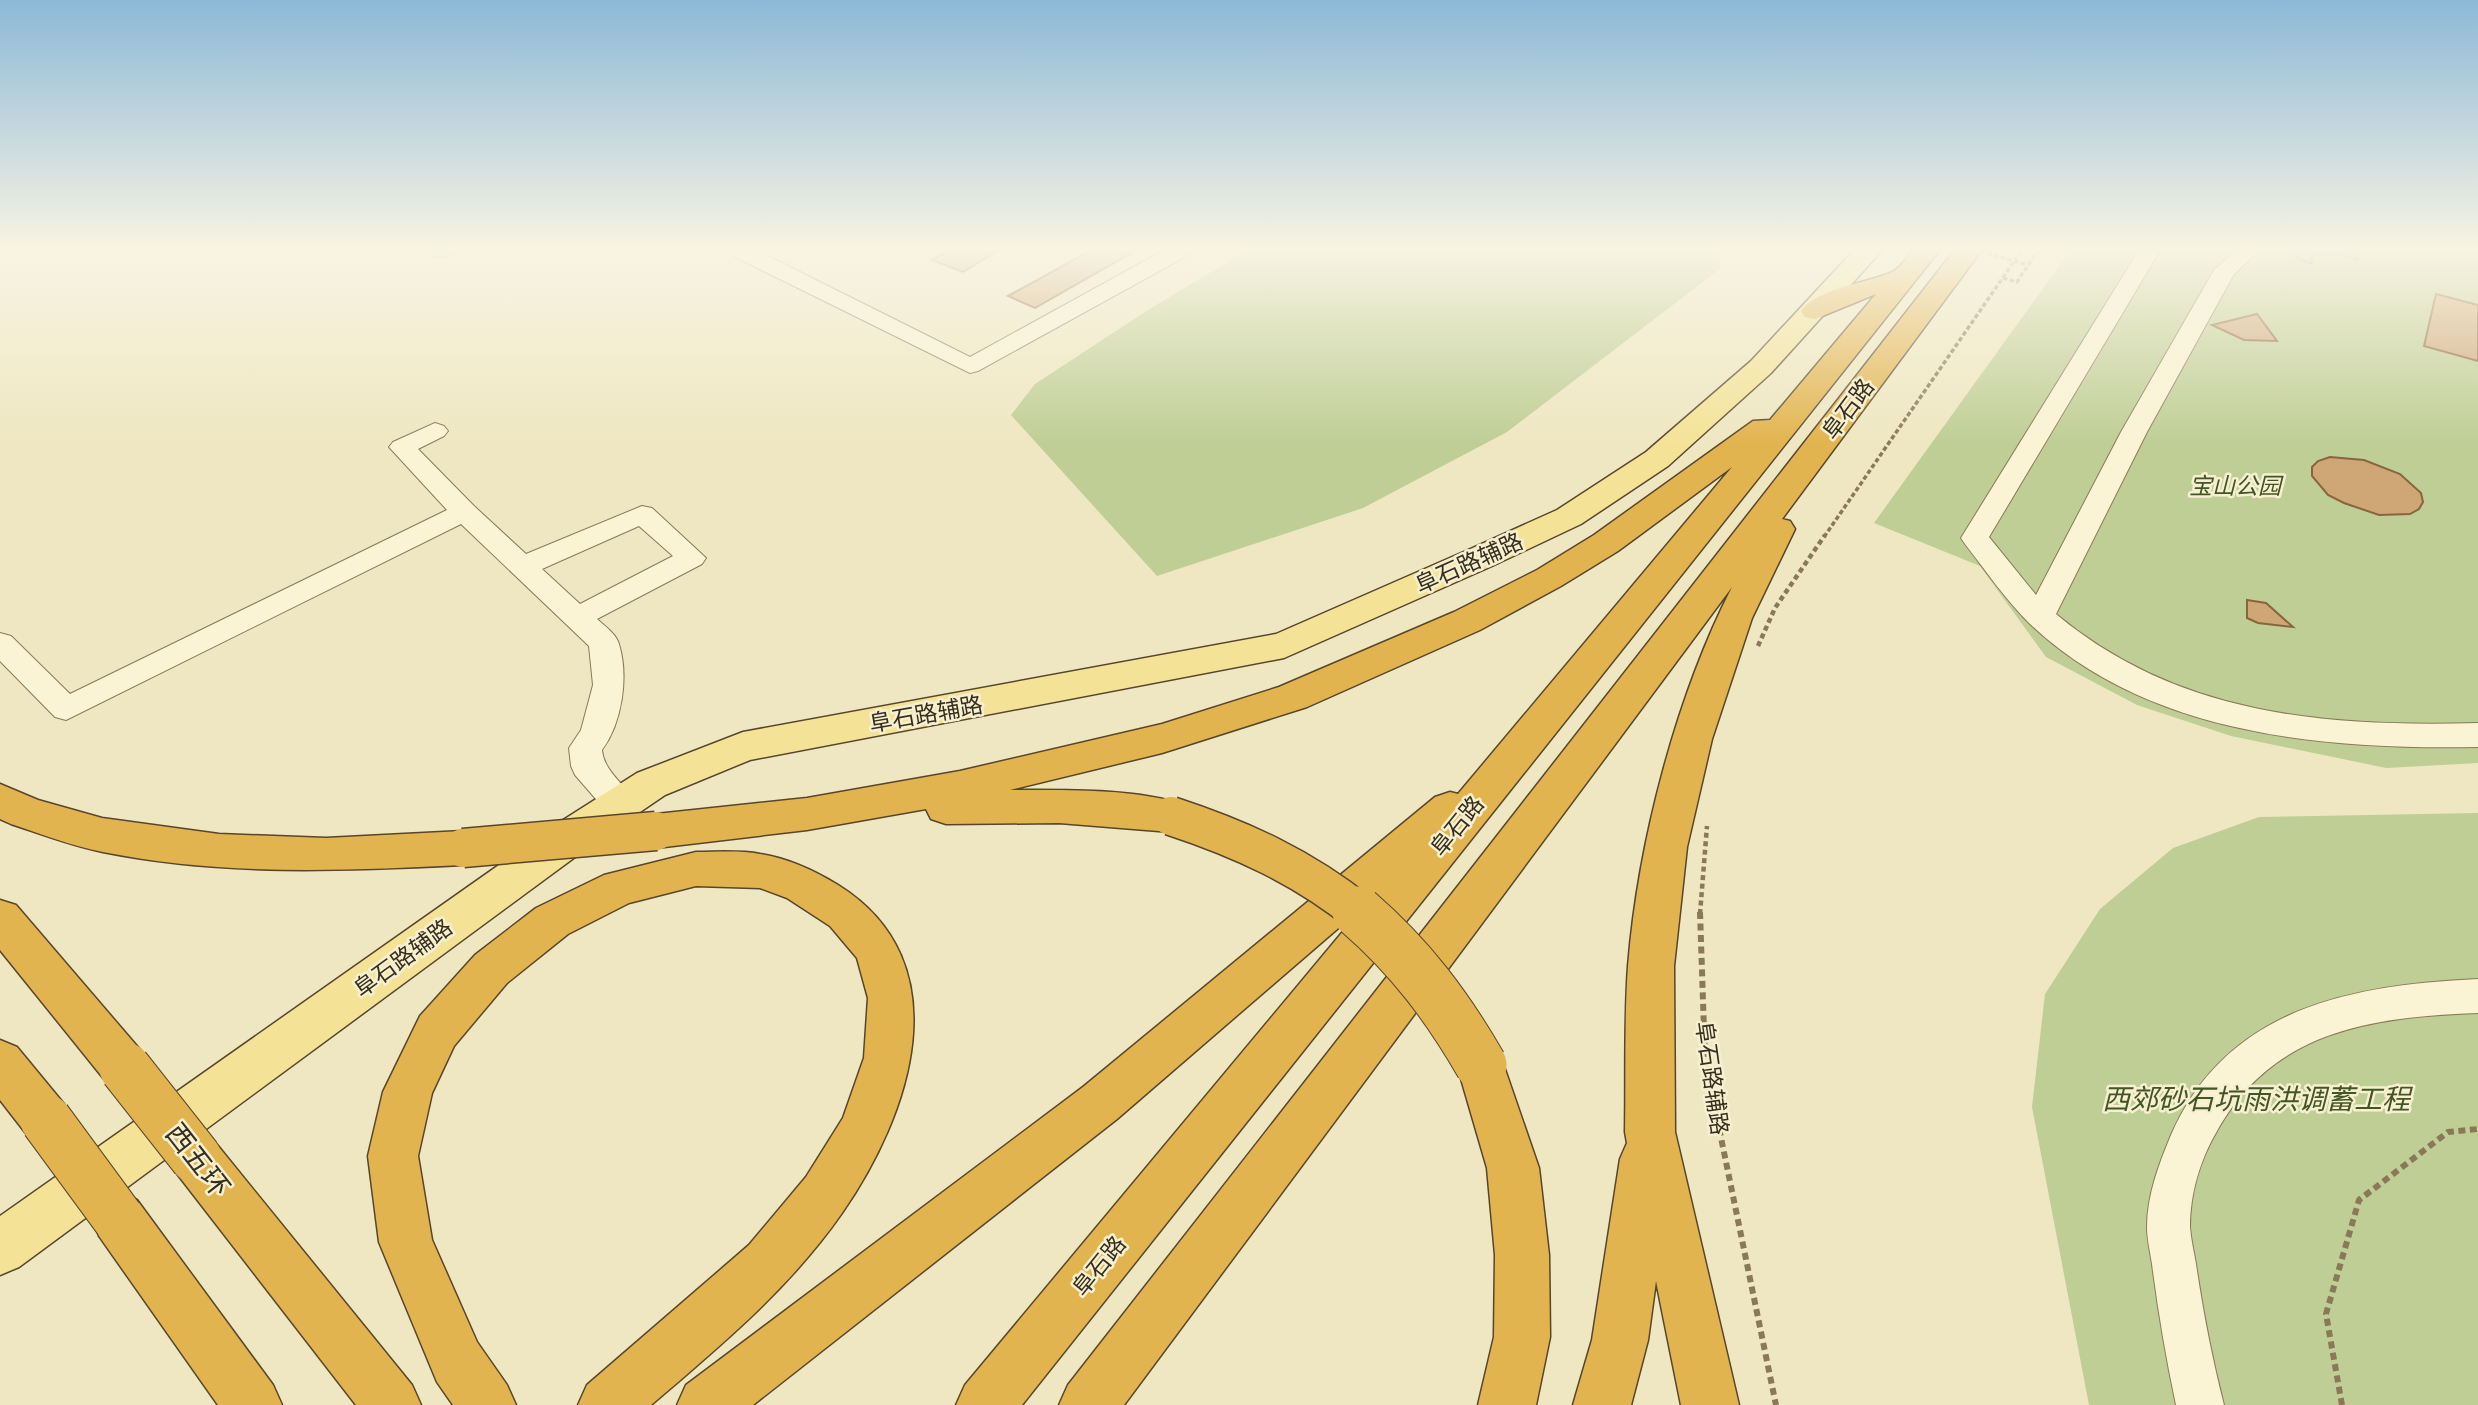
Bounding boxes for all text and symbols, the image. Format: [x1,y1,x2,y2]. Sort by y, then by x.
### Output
street label: 阜石路 [1814,372,1884,448]
park label: 宝山公园 [2189,470,2284,505]
street label: 阜石路辅路 [1410,525,1529,604]
street label: 阜石路辅路 [867,688,986,743]
street label: 阜石路 [1423,789,1493,865]
street label: 阜石路辅路 [347,911,461,1007]
street label: 阜石路辅路 [1685,1019,1736,1138]
park label: 西郊砂石坑雨洪调蓄工程 [2102,1079,2413,1122]
street label: 西五环 [154,1115,240,1207]
street label: 阜石路 [1065,1229,1135,1305]

